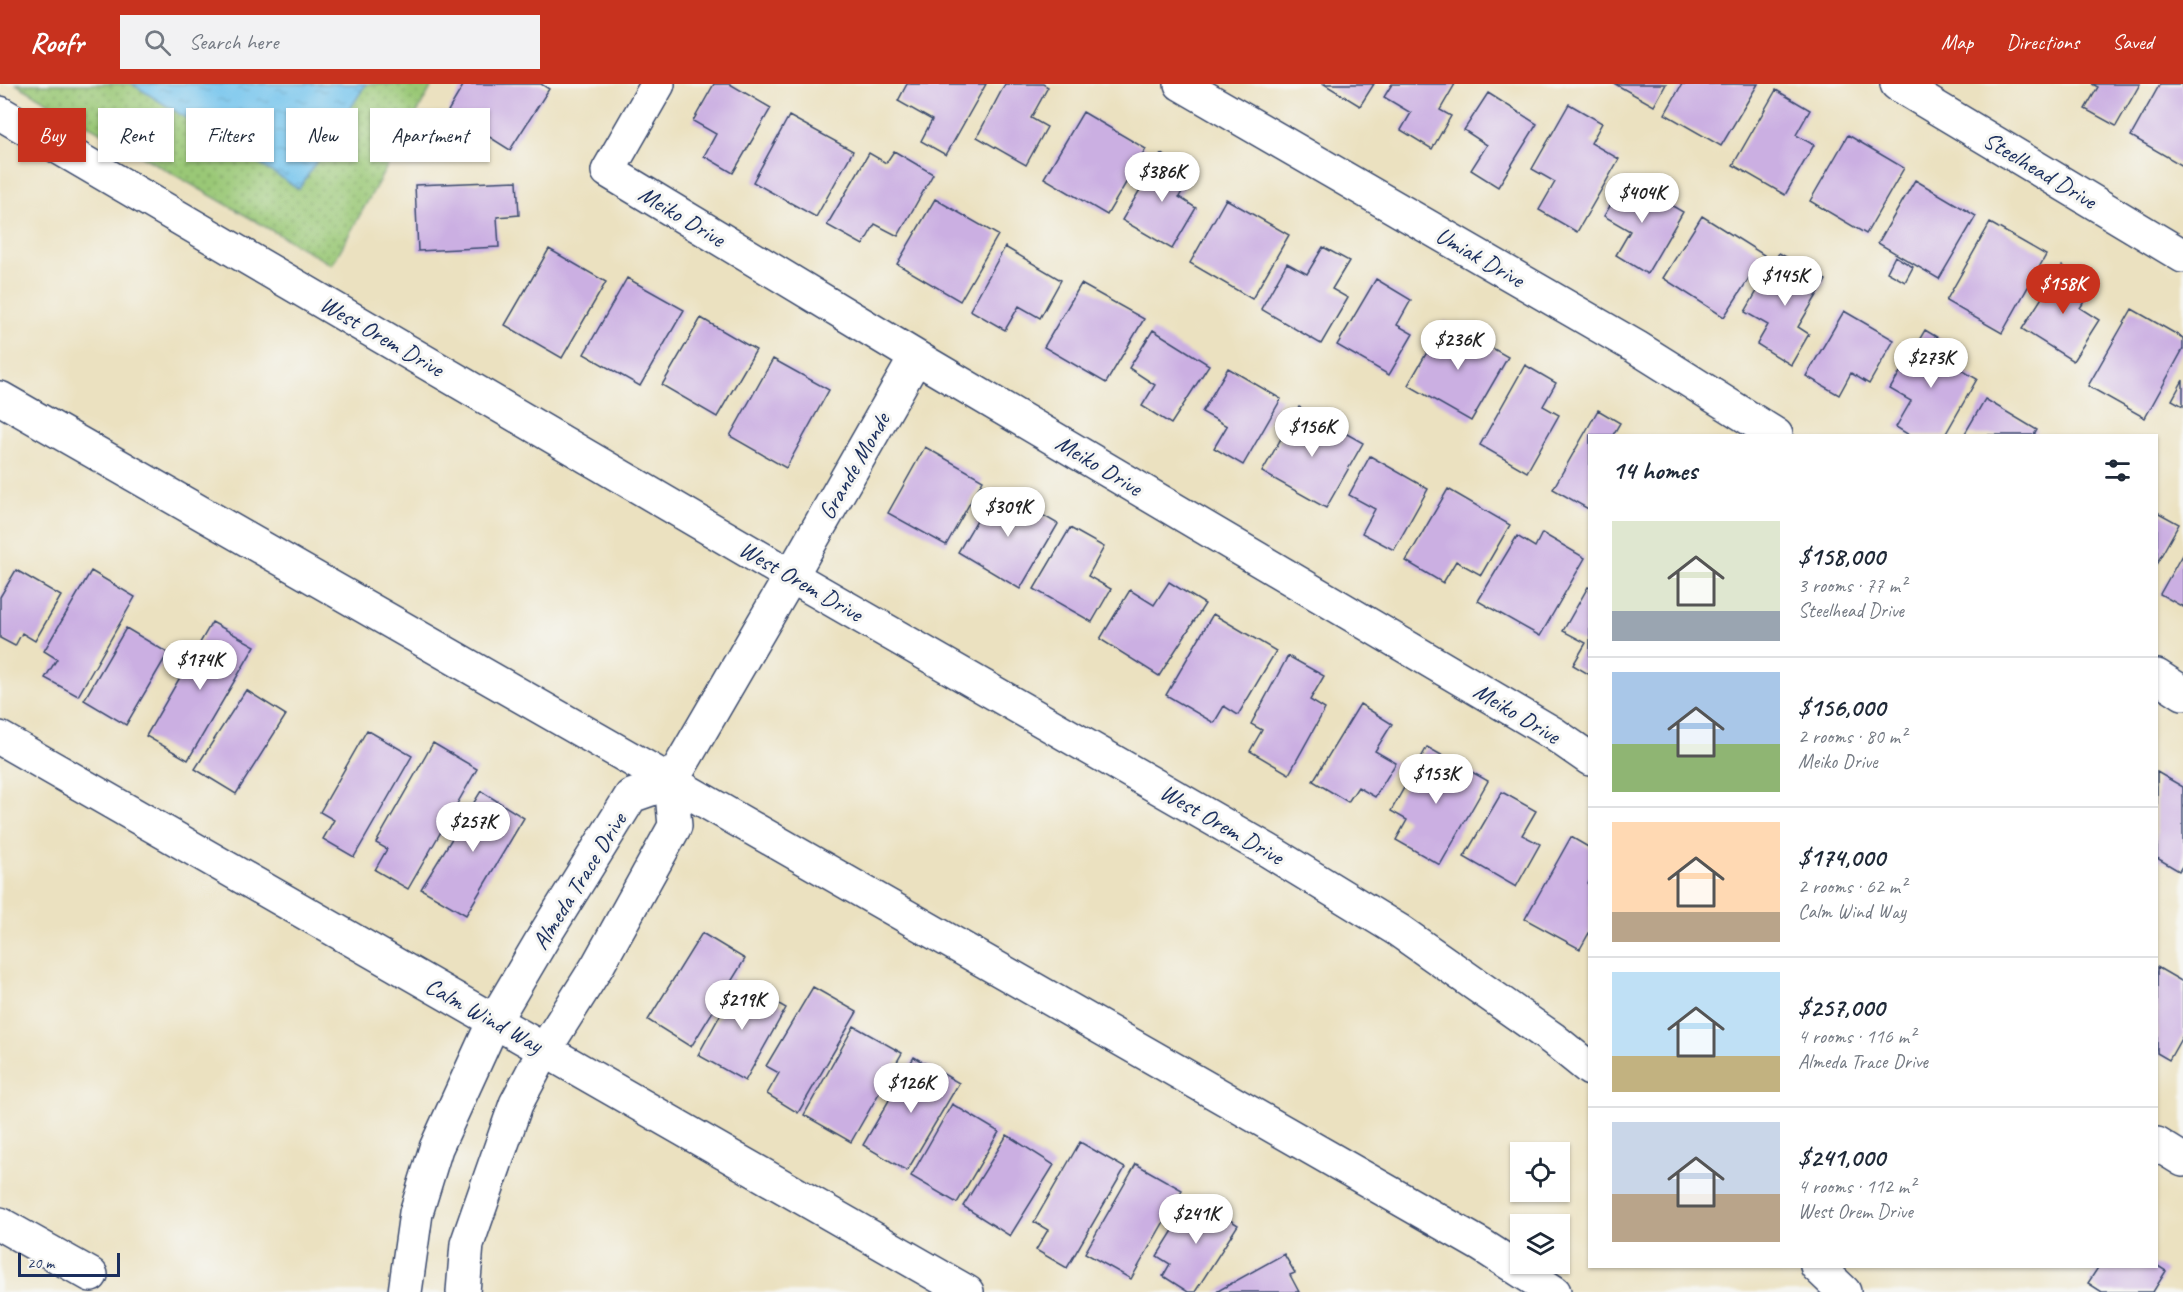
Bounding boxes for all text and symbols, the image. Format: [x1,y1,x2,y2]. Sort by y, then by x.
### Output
search box [120,15,540,69]
text: Roofr [30,25,84,60]
icon: search [141,26,174,59]
text: Search here [189,28,278,56]
text: Map [1941,29,1973,55]
text: Directions [2006,29,2079,55]
text: Saved [2112,29,2153,55]
chip: Buy [18,108,86,162]
chip: Rent [98,108,174,162]
chip: Filters [186,108,274,162]
chip: New [286,108,358,162]
chip: Apartment [370,108,490,162]
street label: Steelhead Drive [1978,124,2104,217]
pin: $386K [1120,152,1204,203]
text: $386K [1139,159,1185,184]
pin: $404K [1600,173,1684,224]
street label: Meiko Drive [633,179,732,255]
text: $404K [1619,180,1665,205]
street label: Umiak Drive [1430,220,1531,295]
pin: $145K [1743,256,1827,307]
text: $145K [1762,263,1808,288]
pin: $158K [2021,264,2105,315]
text: $158K [2040,271,2086,296]
street label: West Orem Drive [315,289,451,384]
pin: $236K [1416,320,1500,371]
text: $236K [1435,327,1481,352]
pin: $273K [1889,338,1973,389]
text: $273K [1908,345,1954,370]
street label: Grande Monde [811,405,898,525]
pin: $156K [1270,407,1354,458]
text: $156K [1289,414,1335,439]
street label: Meiko Drive [1050,428,1149,504]
text: 14 homes [1612,454,1697,487]
icon: filters [2101,454,2134,487]
pin: $309K [966,487,1050,538]
text: $309K [985,494,1031,519]
street label: West Orem Drive [734,534,870,629]
text: $158,000 [1798,540,1885,573]
icon: home [1660,545,1732,617]
text: 3 rooms · 77 m² [1798,573,1906,598]
text: Steelhead Drive [1798,598,1904,623]
pin: $174K [158,640,242,691]
text: $174K [177,647,223,672]
street label: Meiko Drive [1468,676,1567,752]
text: $156,000 [1798,691,1885,724]
icon: home [1660,696,1732,768]
text: 2 rooms · 80 m² [1798,724,1906,749]
text: Meiko Drive [1798,749,1877,774]
pin: $153K [1394,754,1478,805]
text: $153K [1413,761,1459,786]
street label: West Orem Drive [1155,777,1291,872]
pin: $257K [431,802,515,853]
street label: Almeda Trace Drive [525,805,634,955]
text: $257K [450,809,496,834]
text: $174,000 [1798,841,1885,874]
icon: home [1660,846,1732,918]
text: 2 rooms · 62 m² [1798,874,1906,899]
text: Calm Wind Way [1798,899,1906,924]
street label: Calm Wind Way [420,970,549,1060]
pin: $219K [700,980,784,1031]
text: $219K [719,987,765,1012]
text: $257,000 [1798,991,1885,1024]
icon: home [1660,996,1732,1068]
text: 4 rooms · 116 m² [1798,1024,1915,1049]
text: Almeda Trace Drive [1798,1049,1928,1074]
pin: $126K [869,1063,953,1114]
text: $126K [888,1070,934,1095]
text: $241,000 [1798,1141,1885,1174]
map controls [1510,1142,1570,1274]
button: locate [1510,1142,1570,1202]
icon: home [1660,1146,1732,1218]
text: 4 rooms · 112 m² [1798,1174,1915,1199]
pin: $241K [1154,1194,1238,1245]
text: West Orem Drive [1798,1199,1913,1224]
text: $241K [1173,1201,1219,1226]
button: layers [1510,1214,1570,1274]
scale bar [18,1250,120,1278]
text: 20 m [27,1253,54,1273]

